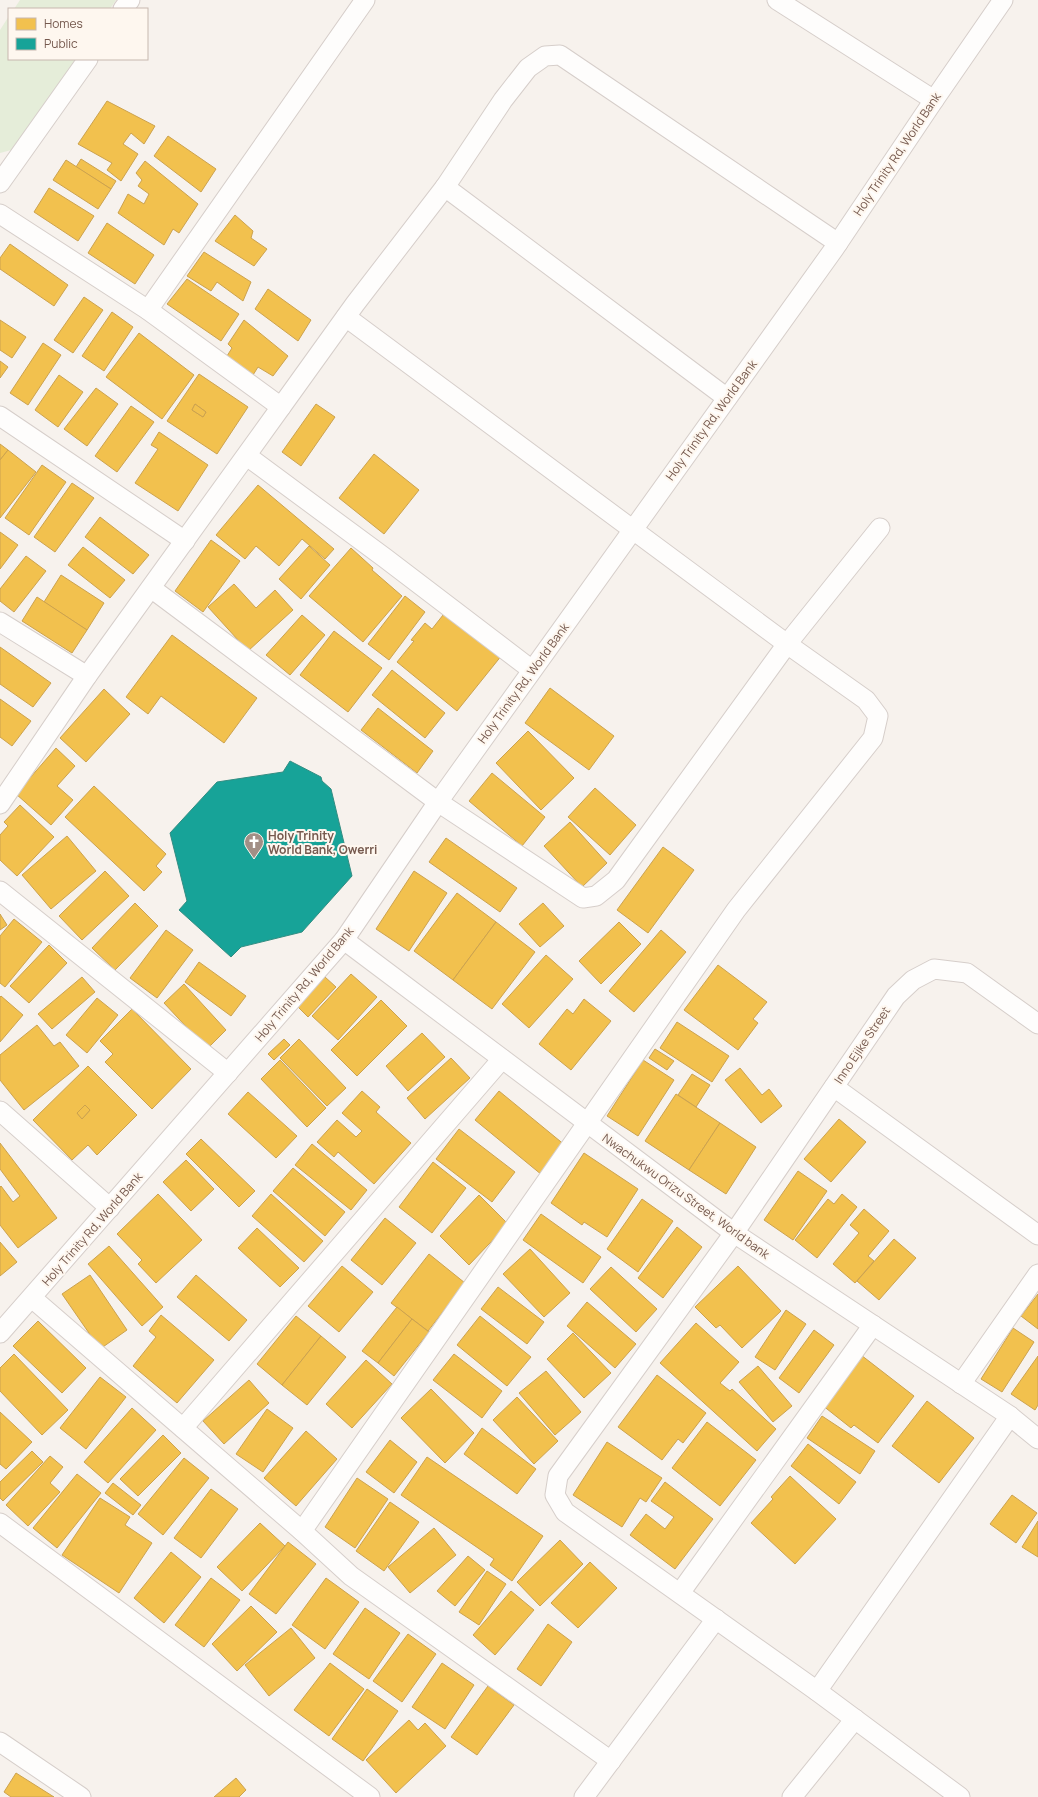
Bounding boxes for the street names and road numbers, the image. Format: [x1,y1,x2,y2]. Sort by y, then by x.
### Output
street label: Holy Trinity Rd, World Bank [849,88,945,219]
street label: Holy Trinity Rd, World Bank [661,355,761,484]
street label: Holy Trinity Rd, World Bank [473,618,573,747]
street label: Holy Trinity Rd, World Bank [251,922,358,1045]
street label: Inno Ejike Street [830,1003,894,1087]
street label: Nwachukwu Orizu Street, World bank [599,1129,774,1263]
street label: Holy Trinity Rd, World Bank [38,1168,147,1289]

